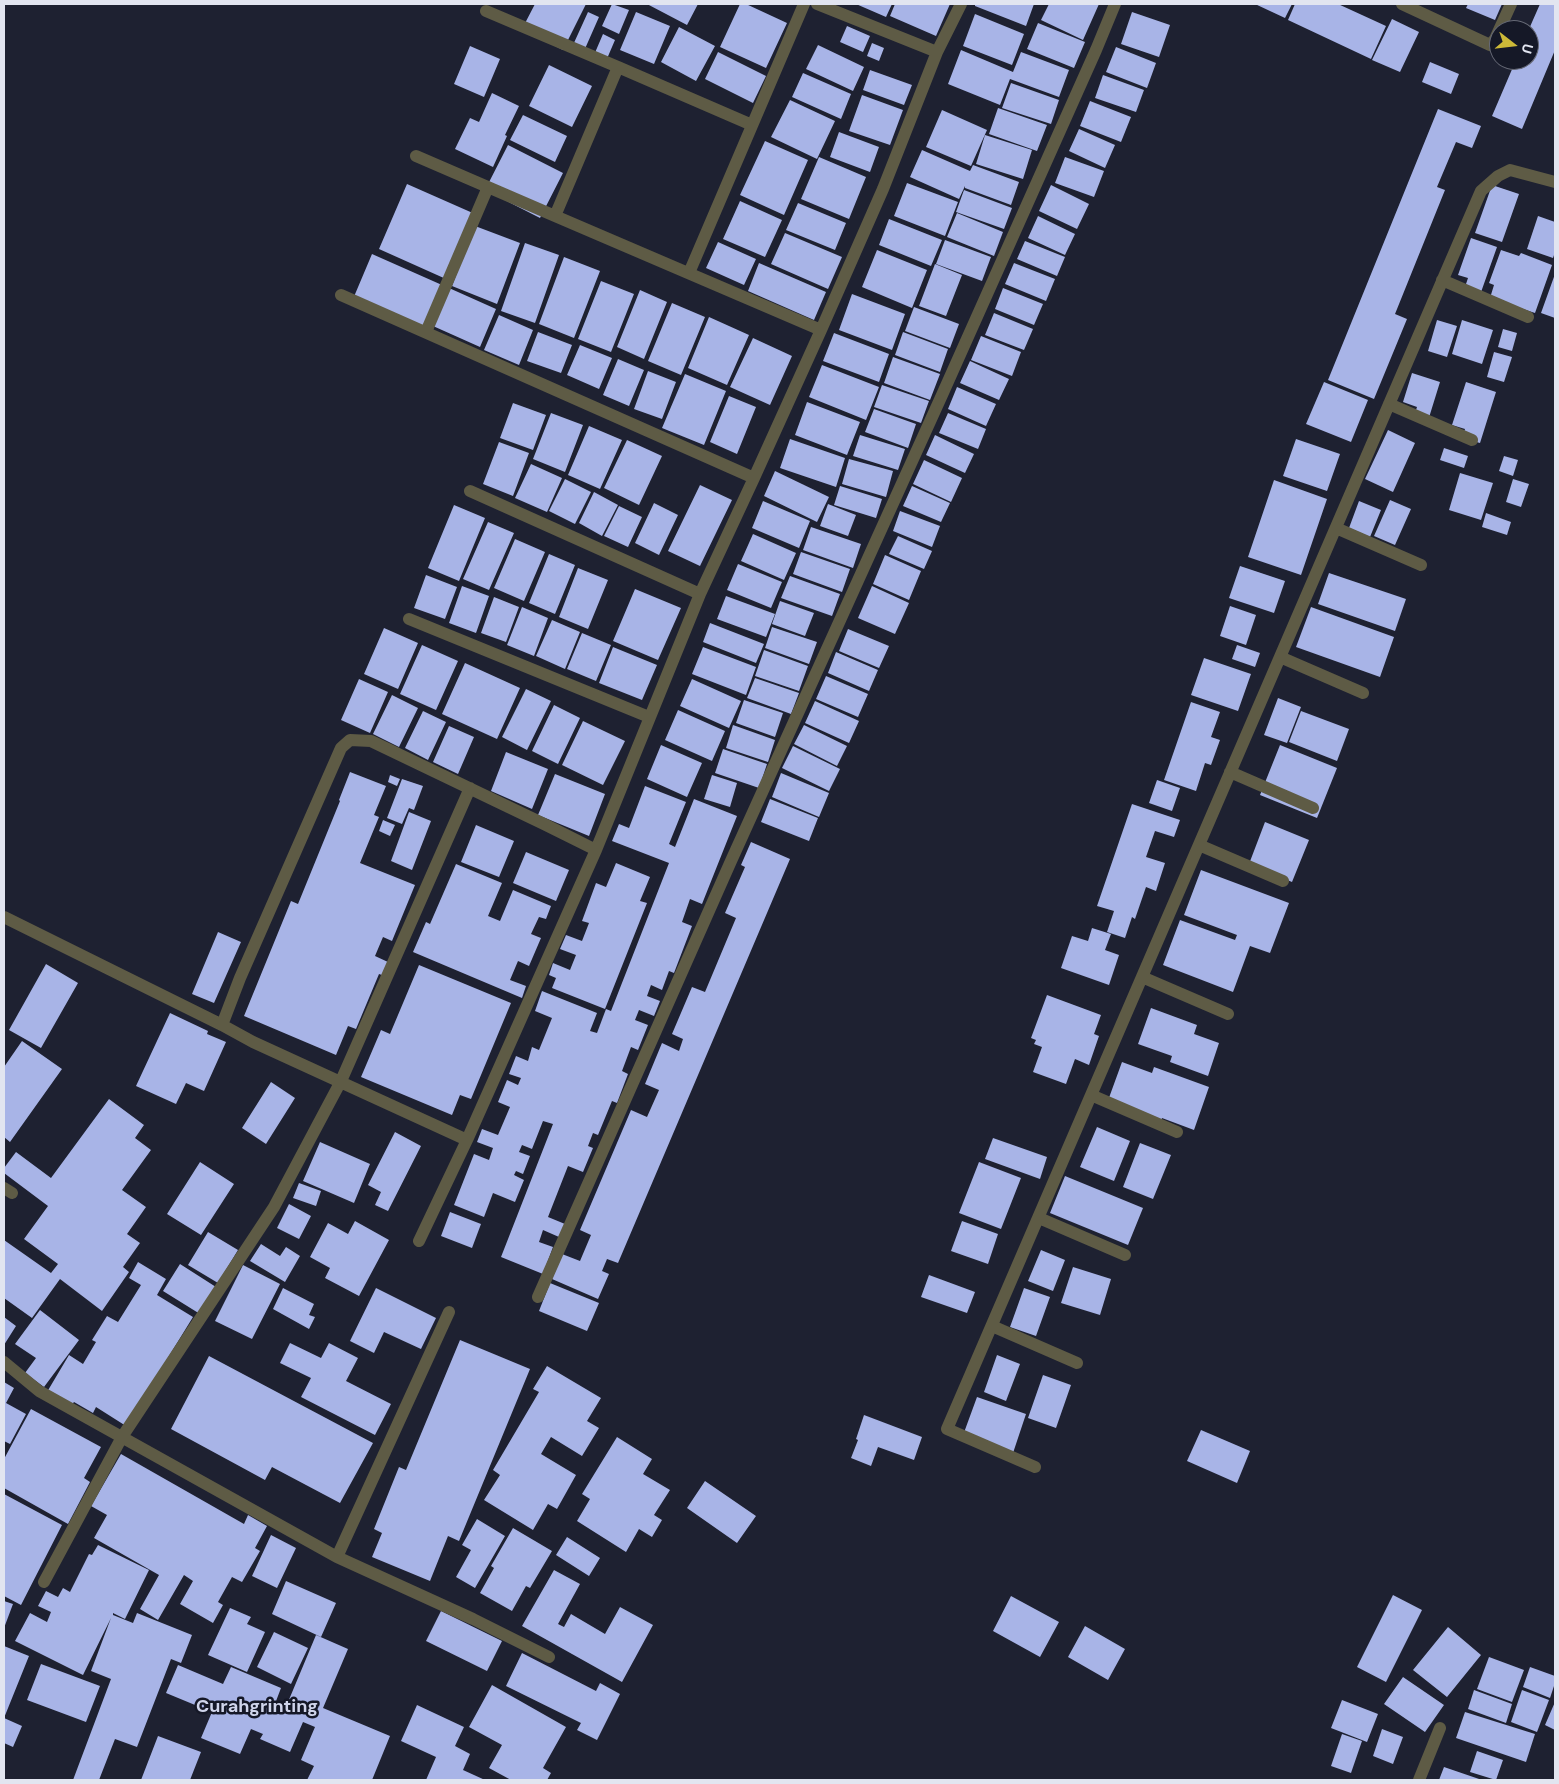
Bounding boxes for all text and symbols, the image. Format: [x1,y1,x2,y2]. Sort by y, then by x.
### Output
north arrow [1489,20,1539,70]
text: U [1517,42,1537,56]
district label: Curahgrinting [196,1696,318,1718]

